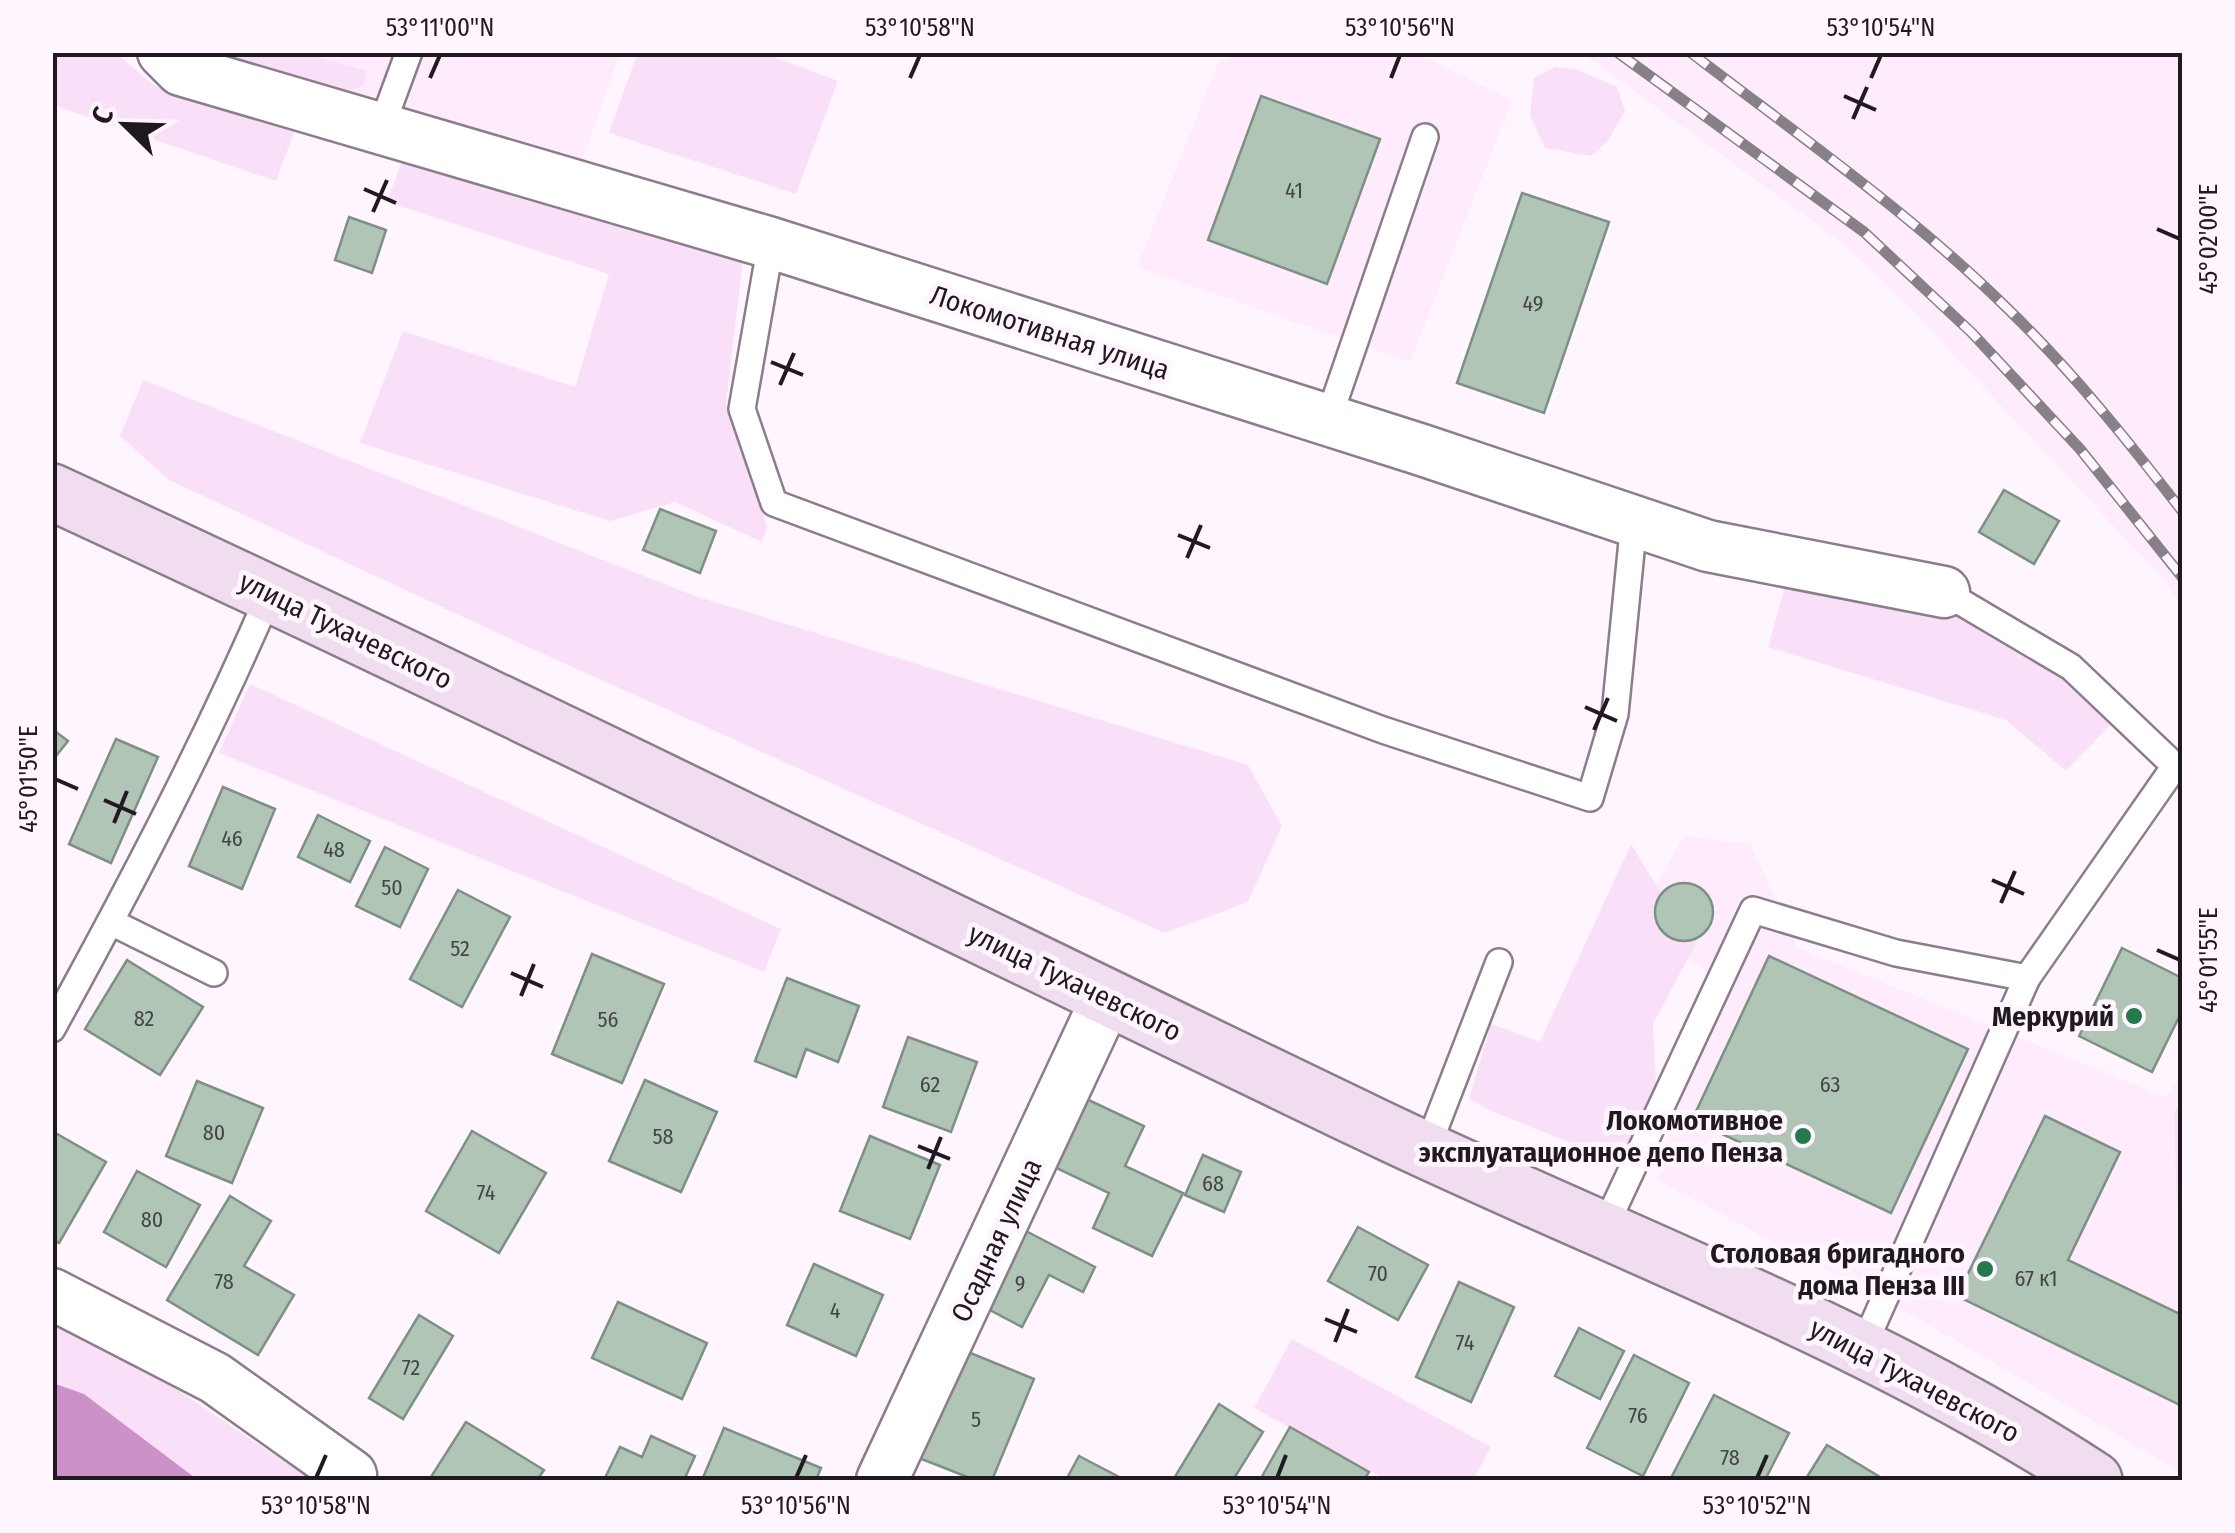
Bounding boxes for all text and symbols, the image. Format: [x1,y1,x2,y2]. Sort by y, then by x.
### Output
text: 53°11'00"N [386,13,494,43]
text: 53°10'58"N [865,13,975,43]
text: 53°10'56"N [1345,13,1455,43]
text: 53°10'54"N [1827,13,1935,43]
north arrow [75,75,175,175]
text: С [84,102,121,129]
house number: 41 [1285,177,1303,204]
text: 45°02'00"E [2194,184,2224,294]
street label: Локомотивная улица [926,278,1174,387]
house number: 49 [1523,290,1543,317]
street label: улица Тухачевского [234,565,458,696]
text: 45°01'50"E [14,725,44,833]
house number: 46 [221,825,243,852]
house number: 48 [323,836,345,863]
house number: 50 [381,874,403,901]
text: 45°01'55"E [2194,907,2224,1013]
street label: улица Тухачевского [963,917,1187,1048]
house number: 52 [450,935,470,962]
place label: Меркурий [1992,1000,2114,1033]
house number: 82 [134,1005,154,1032]
marker: Меркурий [2123,1005,2145,1027]
house number: 56 [597,1006,619,1033]
house number: 62 [920,1071,940,1098]
house number: 63 [1820,1071,1840,1098]
place label: Локомотивное эксплуатационное депо Пенза [1419,1104,1783,1169]
house number: 80 [203,1119,225,1146]
house number: 58 [652,1123,674,1150]
marker: Локомотивное эксплуатационное депо Пенза [1792,1125,1814,1147]
street label: Осадная улица [944,1153,1049,1327]
house number: 68 [1202,1170,1224,1197]
house number: 74 [477,1179,496,1206]
house number: 80 [141,1206,163,1233]
place label: Столовая бригадного дома Пенза III [1710,1237,1965,1302]
marker: Столовая бригадного дома Пенза III [1974,1258,1996,1280]
house number: 70 [1368,1260,1388,1287]
house number: 67 к1 [2014,1265,2058,1292]
house number: 78 [214,1268,234,1295]
house number: 9 [1015,1270,1025,1297]
house number: 4 [830,1297,841,1324]
street label: улица Тухачевского [1804,1311,2025,1450]
house number: 74 [1456,1329,1475,1356]
house number: 72 [402,1354,420,1381]
house number: 76 [1628,1402,1648,1429]
house number: 5 [971,1406,981,1433]
house number: 78 [1720,1444,1740,1471]
text: 53°10'58"N [261,1491,371,1521]
text: 53°10'56"N [741,1491,851,1521]
text: 53°10'54"N [1223,1491,1331,1521]
text: 53°10'52"N [1703,1491,1811,1521]

